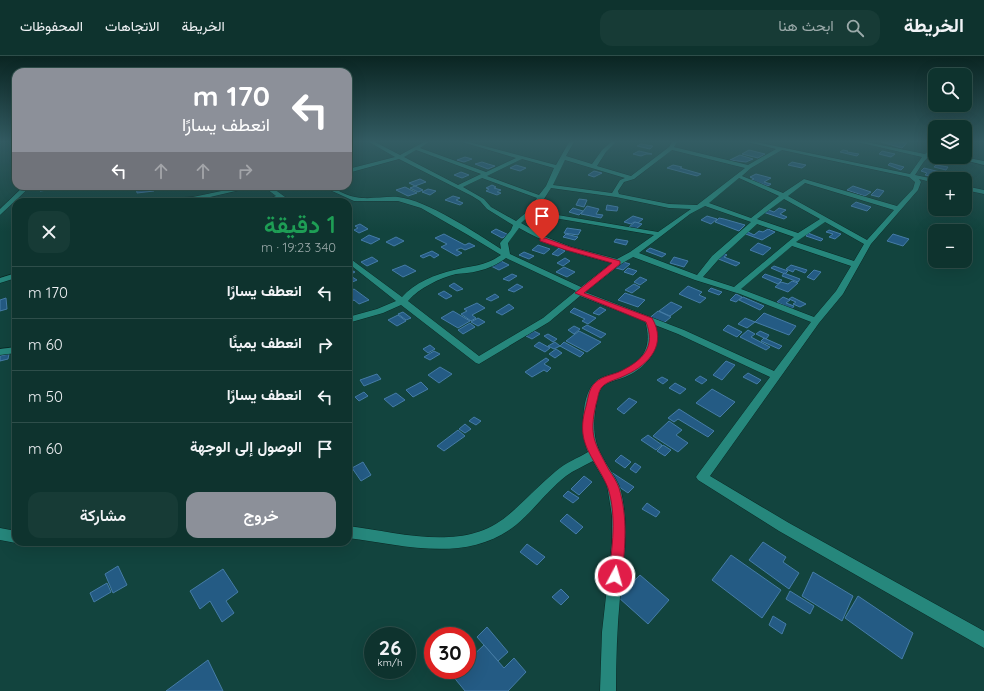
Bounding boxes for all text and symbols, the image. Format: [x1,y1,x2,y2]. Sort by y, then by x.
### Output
search box [600,10,880,46]
text: الخريطة [904,13,964,37]
text: ابحث هنا [778,16,834,35]
text: المحفوظات [20,17,83,35]
text: الاتجاهات [105,17,159,35]
text: الخريطة [181,17,225,35]
icon: search [844,17,866,39]
map controls [928,68,972,268]
button: search [928,68,972,112]
text: 170 m [193,78,270,113]
icon: left [284,84,336,136]
text: انعطف يسارًا [182,113,270,136]
button: layers [928,120,972,164]
icon: left [108,160,130,182]
icon: ahead [150,160,172,182]
icon: ahead [192,160,214,182]
icon: right [234,160,256,182]
button: + [928,172,972,216]
pin [525,199,559,240]
icon: arrive [531,205,553,227]
text: 1 دقيقة [264,209,336,239]
button: close [28,211,70,253]
button: − [928,224,972,268]
text: 340 m · 19:23 [261,239,336,255]
text: انعطف يسارًا [227,281,302,300]
icon: left [314,282,336,304]
text: 170 m [28,283,68,302]
text: انعطف يمينًا [229,333,302,352]
icon: right [314,334,336,356]
text: 60 m [28,335,63,354]
text: انعطف يسارًا [227,385,302,404]
icon: left [314,386,336,408]
text: 50 m [28,387,63,406]
text: الوصول إلى الوجهة [190,437,302,456]
icon: arrive [314,438,336,460]
text: 60 m [28,439,63,458]
button: مشاركة [28,492,178,538]
button: خروج [186,492,336,538]
position arrow [594,555,636,597]
speed limit sign: 30 [424,627,476,679]
text: 26 [379,635,401,660]
text: km/h [377,656,403,669]

